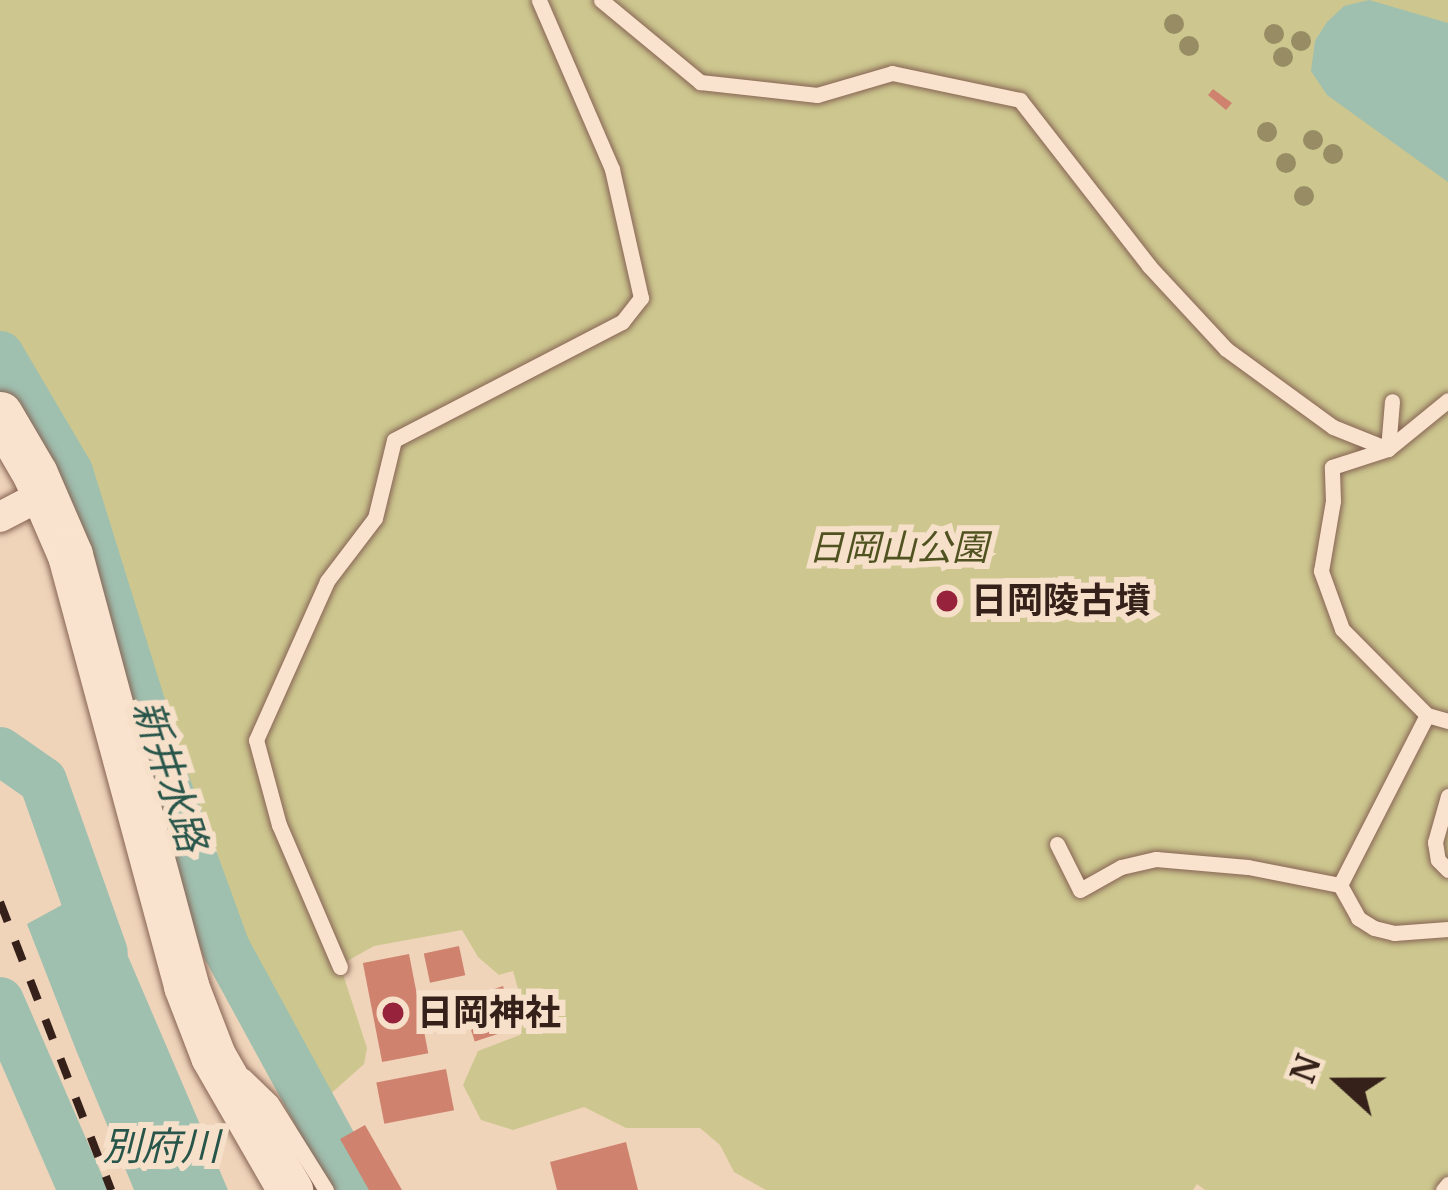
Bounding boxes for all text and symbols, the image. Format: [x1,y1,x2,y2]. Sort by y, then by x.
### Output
park label: 日岡山公園 [808,526,988,570]
place label: 日岡陵古墳 [971,579,1151,623]
marker: 日岡陵古墳 [934,588,960,614]
water label: 新井水路 [123,695,215,857]
place label: 日岡神社 [417,991,561,1035]
marker: 日岡神社 [380,1000,406,1026]
north arrow [1280,1022,1400,1142]
text: N [1282,1049,1330,1088]
water label: 別府川 [103,1124,219,1170]

